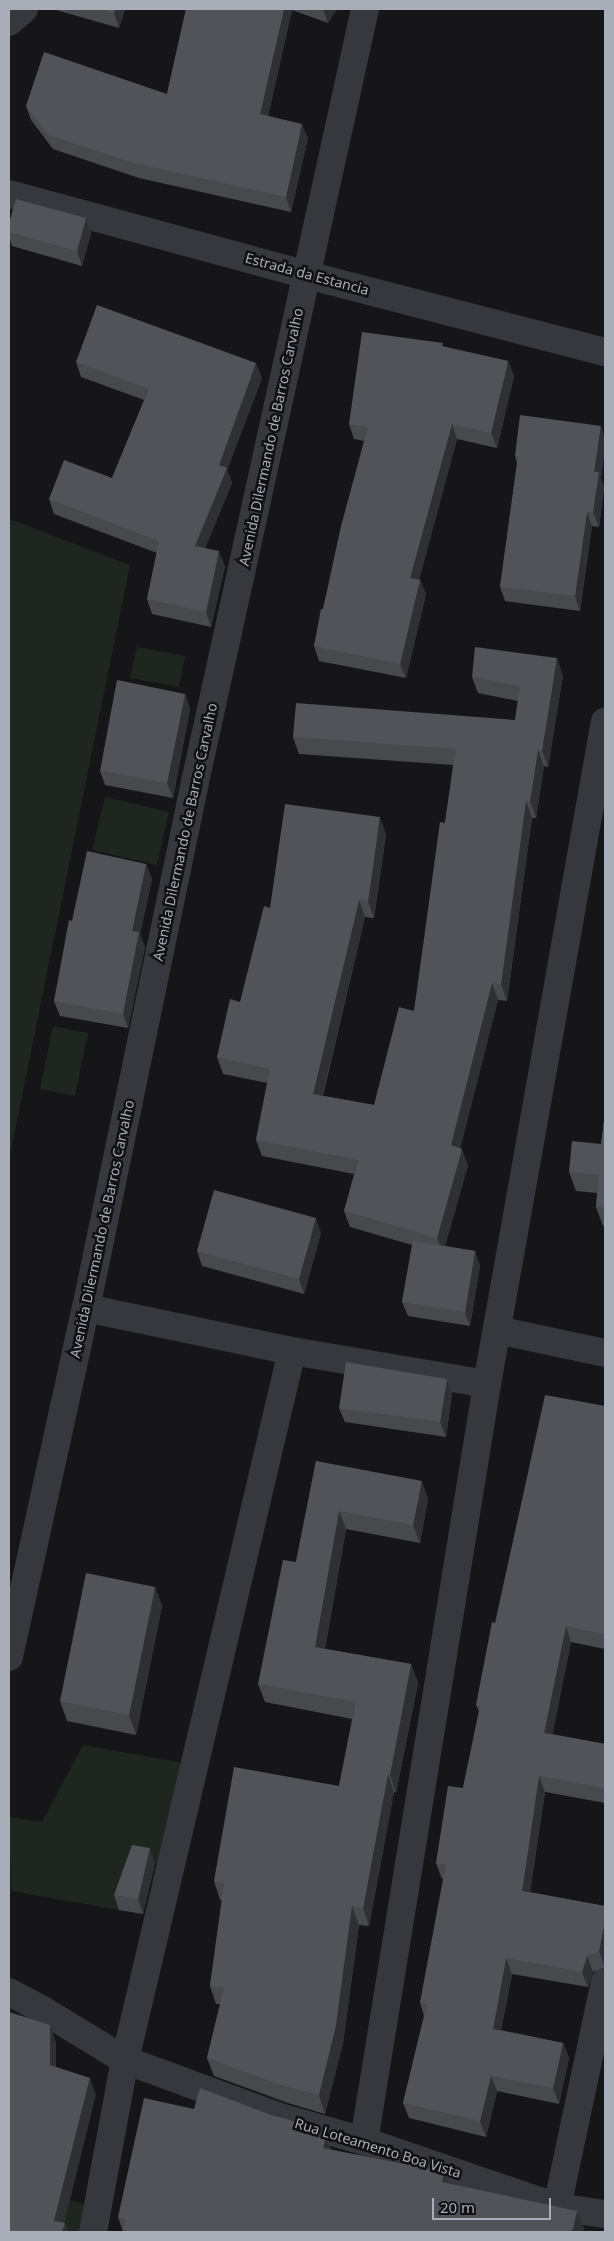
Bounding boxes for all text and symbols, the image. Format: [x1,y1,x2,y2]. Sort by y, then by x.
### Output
street label: Estrada da Estancia [243,249,371,299]
street label: Avenida Dilermando de Barros Carvalho [235,307,307,567]
street label: Avenida Dilermando de Barros Carvalho [149,702,221,962]
street label: Avenida Dilermando de Barros Carvalho [66,1099,138,1359]
street label: Rua Loteamento Boa Vista [293,2115,463,2181]
scale bar [434,2188,553,2220]
text: 20 m [440,2197,475,2217]

